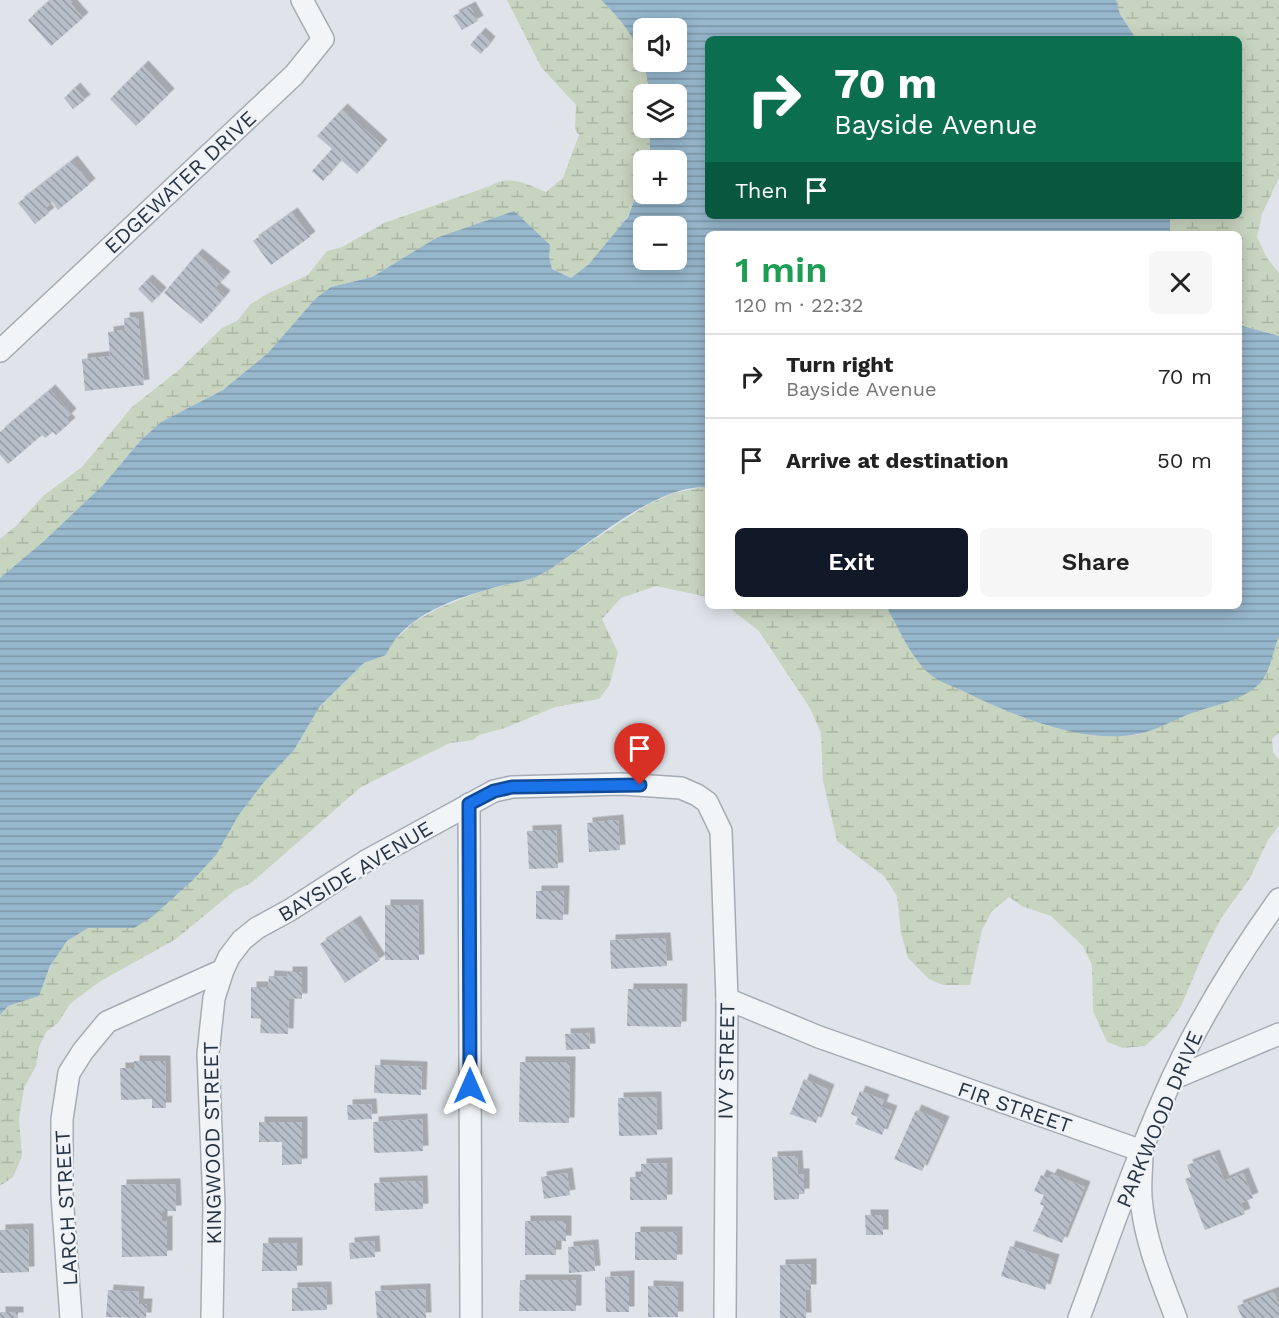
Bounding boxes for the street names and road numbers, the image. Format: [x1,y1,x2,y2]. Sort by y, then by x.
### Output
street label: EDGEWATER DRIVE [99,105,261,259]
street label: BAYSIDE AVENUE [273,815,437,927]
street label: IVY STREET [712,1002,740,1120]
street label: PARKWOOD DRIVE [1110,1027,1208,1211]
street label: KINGWOOD STREET [198,1041,226,1245]
street label: FIR STREET [955,1076,1076,1138]
street label: LARCH STREET [49,1129,83,1287]

